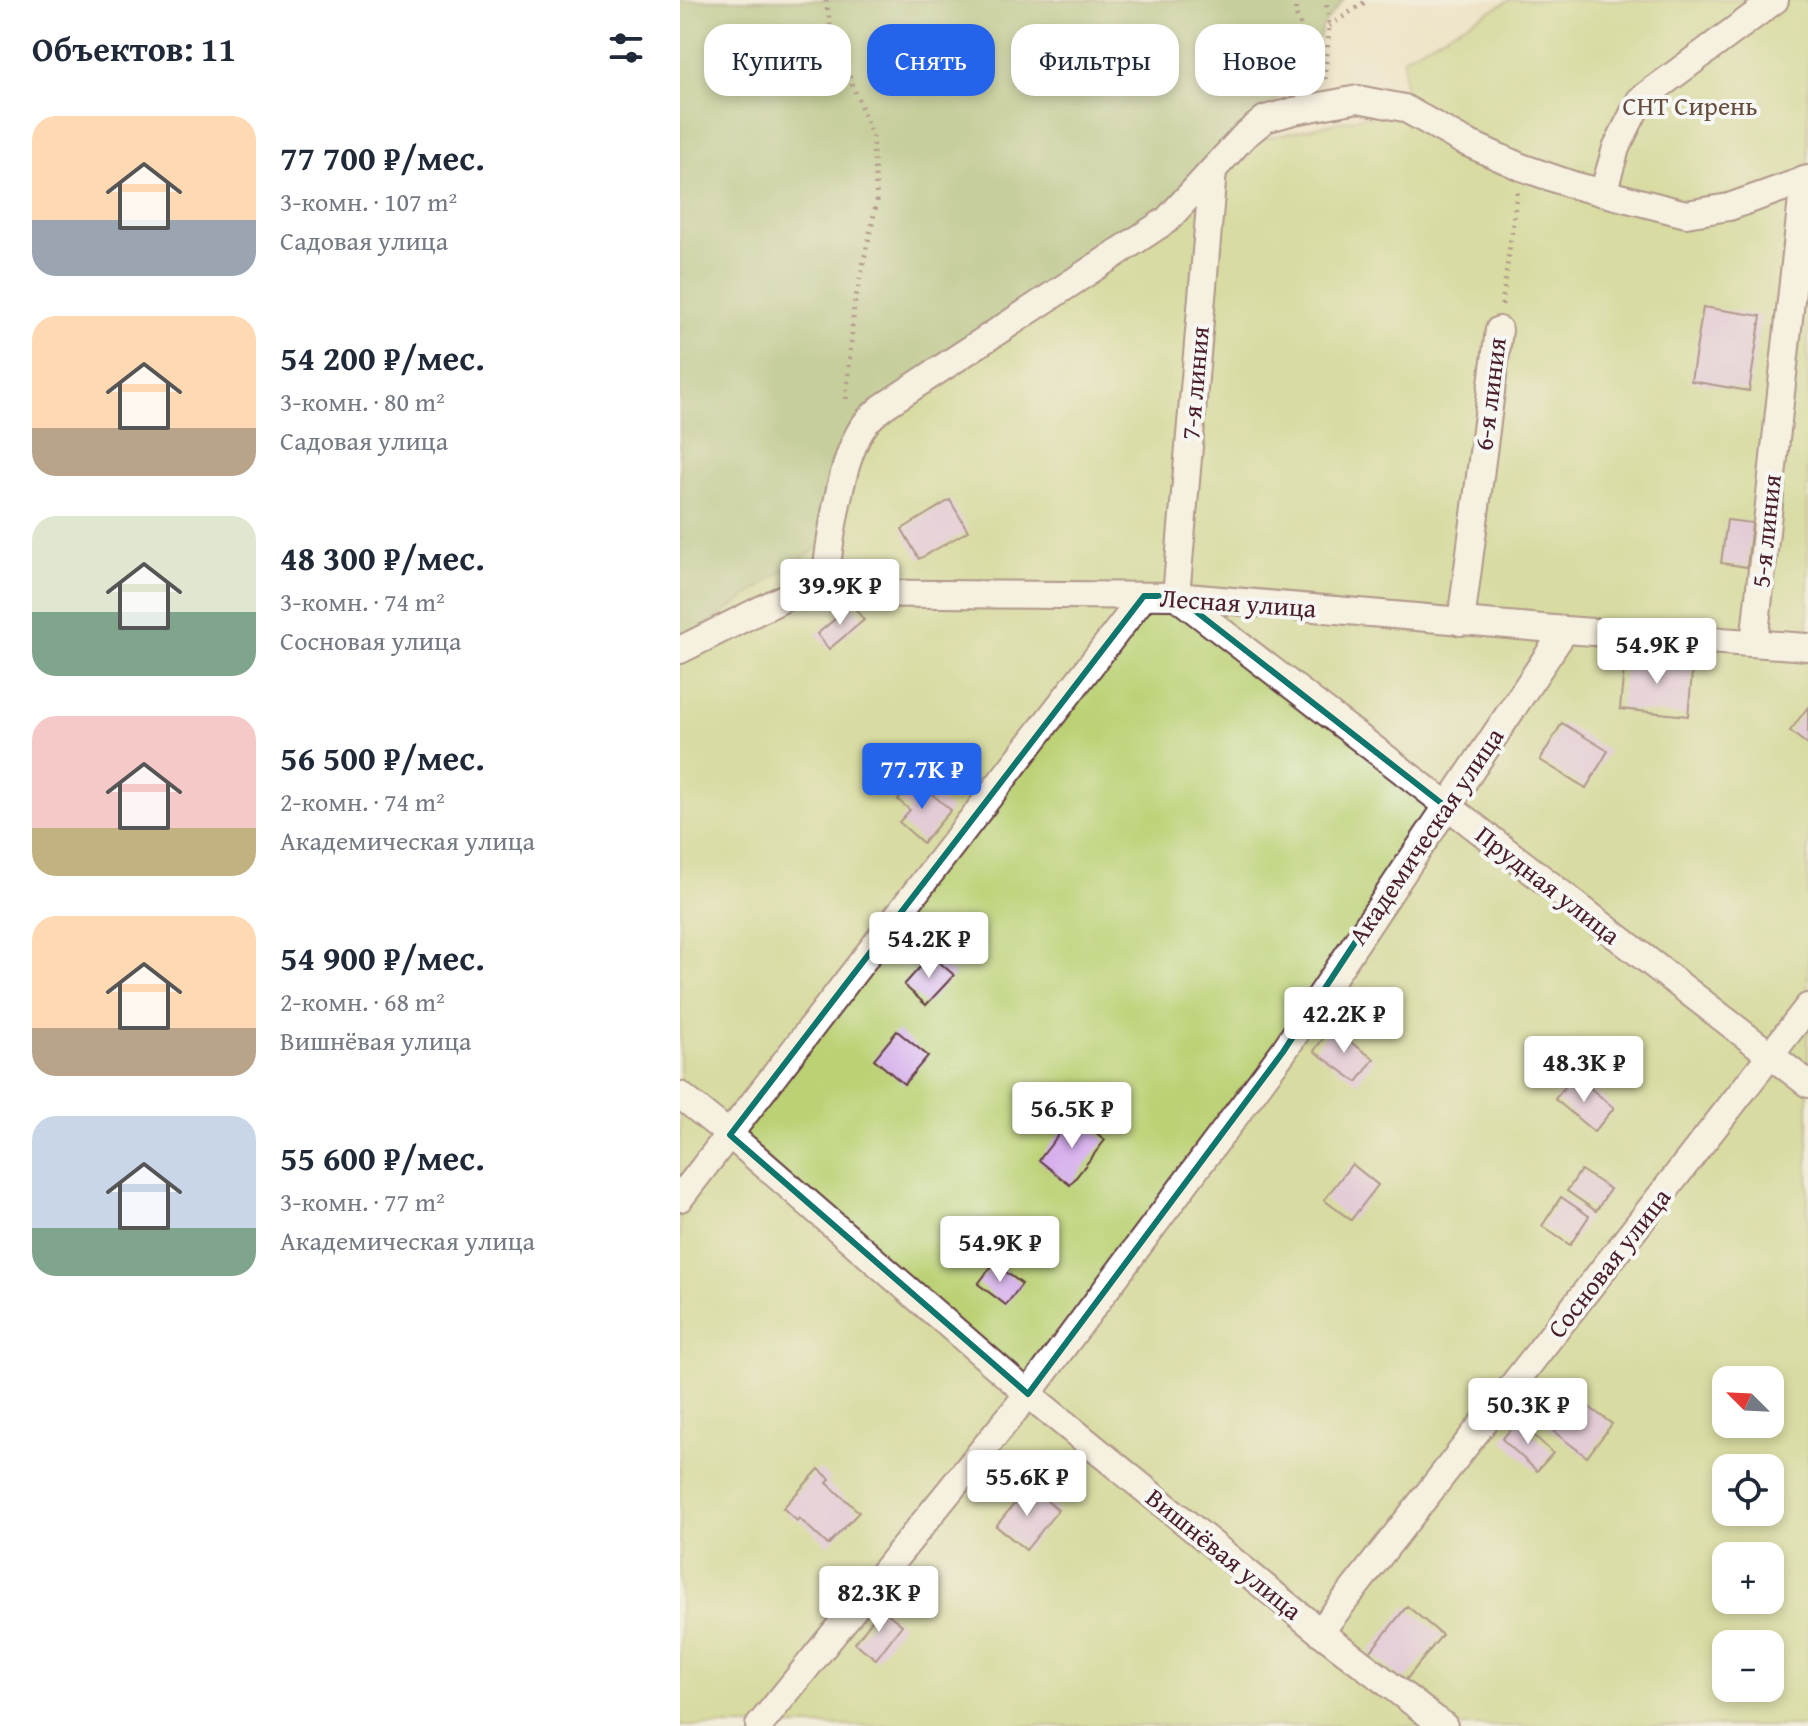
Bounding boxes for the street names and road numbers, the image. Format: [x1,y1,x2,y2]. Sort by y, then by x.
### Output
street label: 7-я линия [1170,325,1219,441]
street label: 6-я линия [1463,335,1516,453]
street label: 5-я линия [1740,472,1791,590]
street label: Лесная улица [1158,578,1318,627]
street label: Академическая улица [1338,719,1513,952]
street label: Прудная улица [1467,815,1630,954]
street label: Сосновая улица [1537,1179,1680,1346]
street label: Вишнёвая улица [1138,1478,1311,1629]

